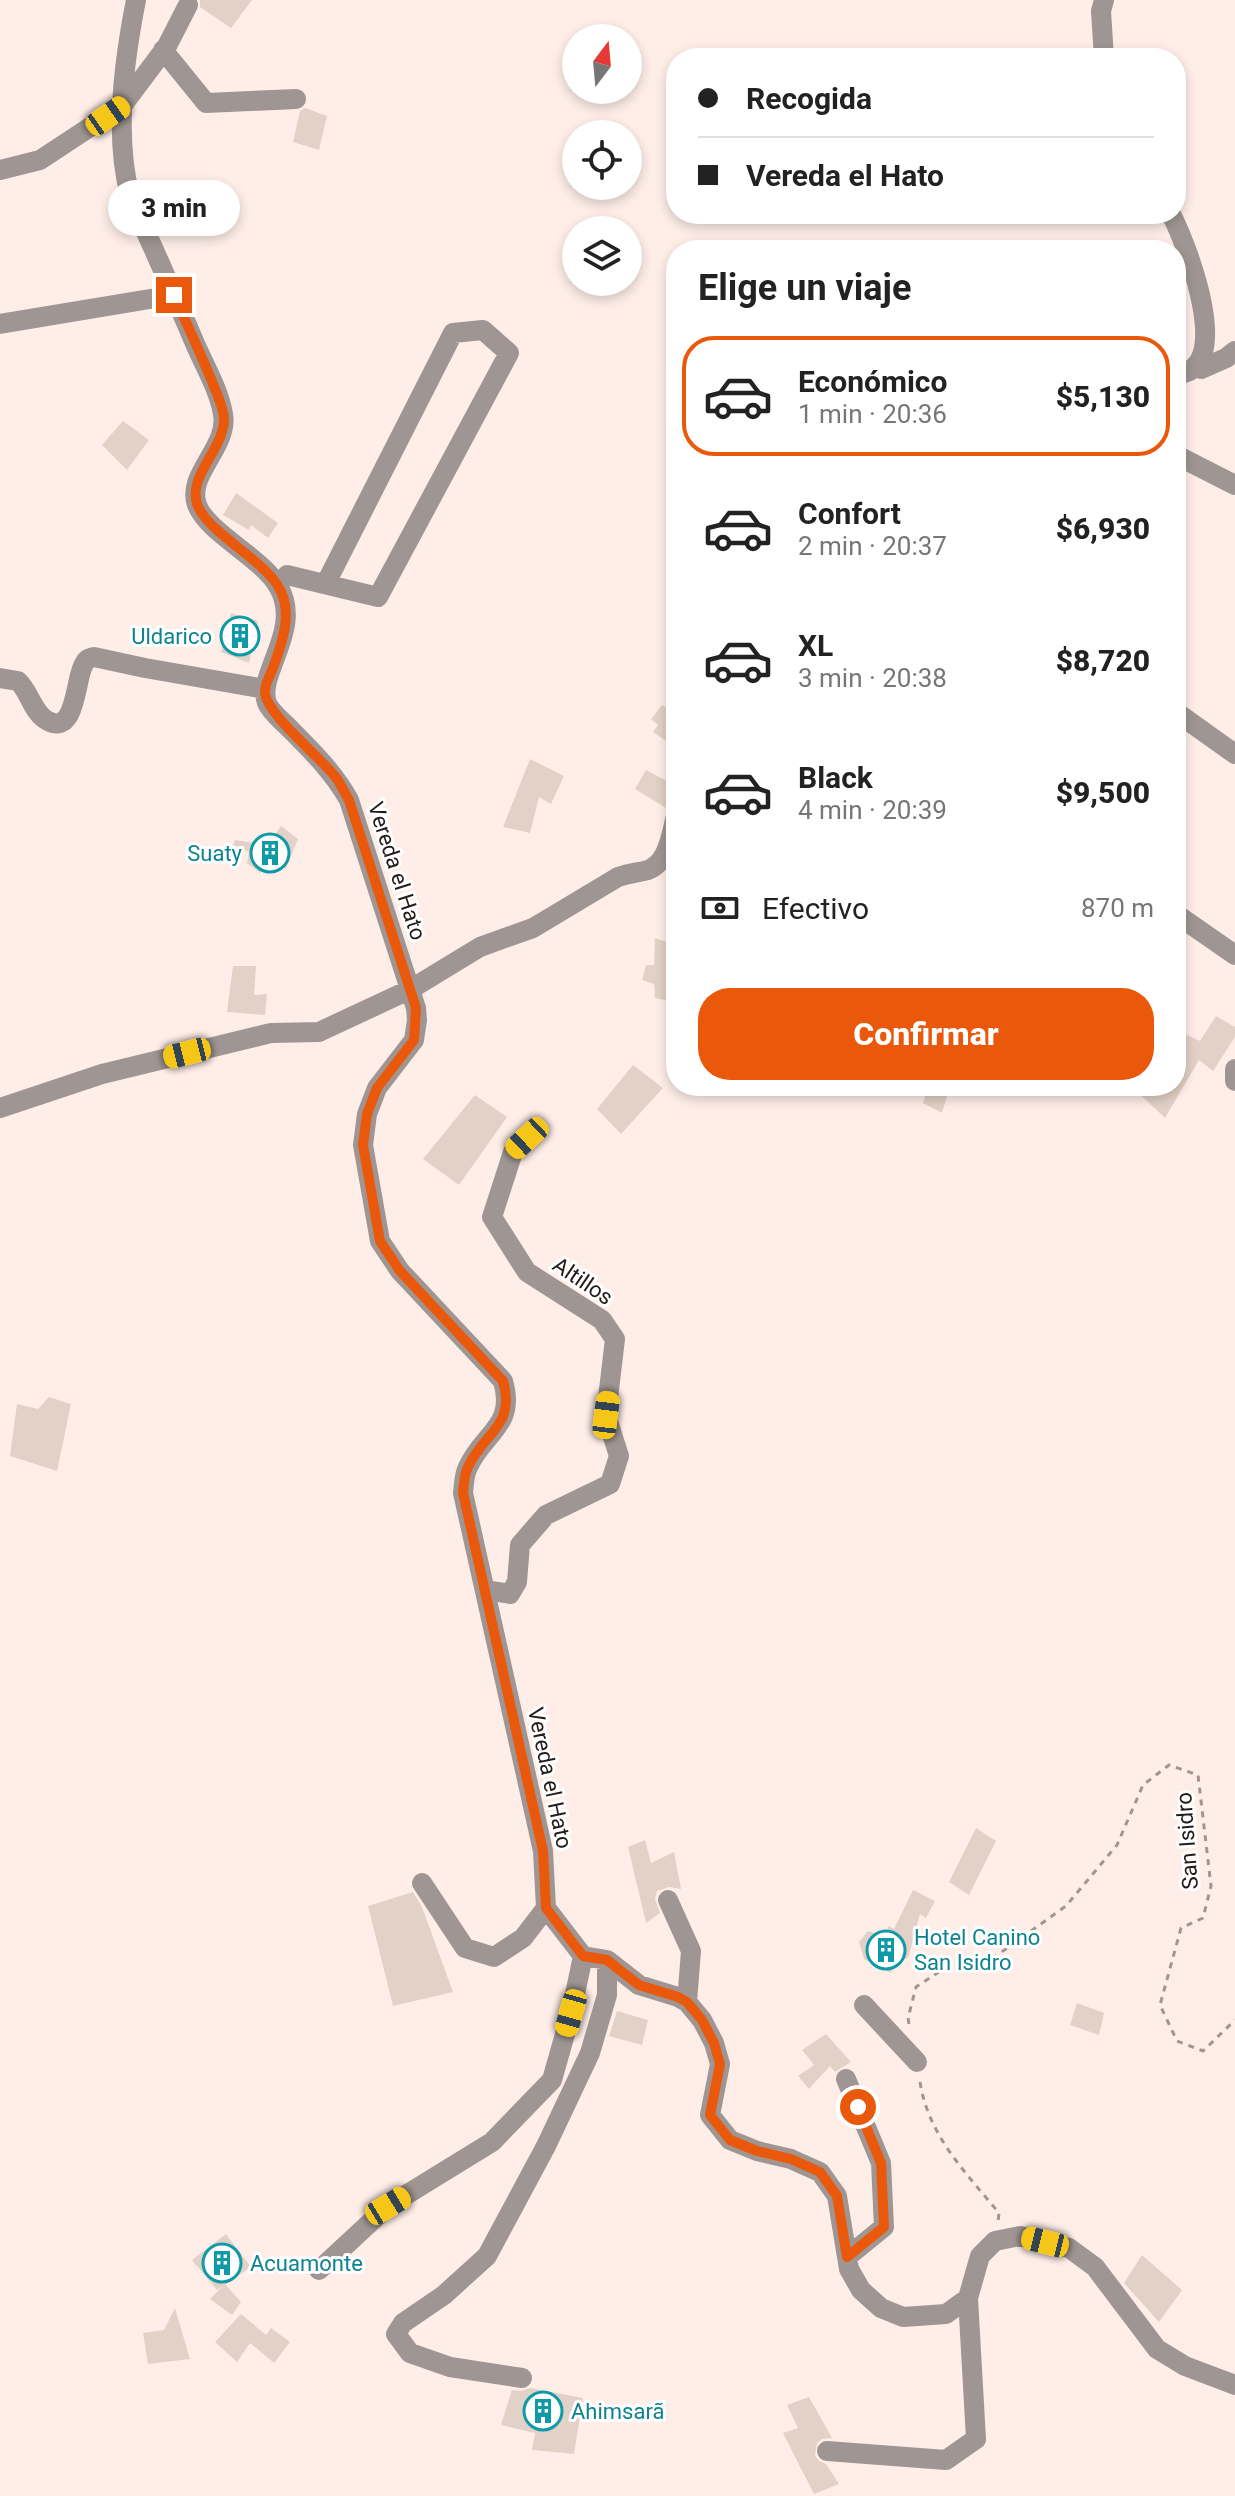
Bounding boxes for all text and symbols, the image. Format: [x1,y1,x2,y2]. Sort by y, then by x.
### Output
north arrow [562,24,642,104]
map controls [562,24,642,296]
text: Recogida [746,81,872,116]
car [81,92,135,140]
button: locate [562,120,642,200]
text: Vereda el Hato [746,158,944,193]
callout: 3 min [108,179,240,235]
text: 3 min [141,193,207,223]
button: layers [562,216,642,296]
text: Elige un viaje [698,267,911,309]
route end [156,277,192,313]
icon: car [702,360,774,432]
text: Económico [798,364,947,399]
text: $5,130 [1056,379,1150,414]
text: 1 min · 20:36 [798,399,947,429]
icon: car [702,492,774,564]
text: Confort [798,496,901,531]
text: $6,930 [1056,511,1150,546]
text: 2 min · 20:37 [798,531,947,561]
building icon: Uldarico [219,615,261,657]
place label: Uldarico [131,624,212,649]
icon: car [702,624,774,696]
text: XL [798,628,833,663]
text: $8,720 [1056,643,1150,678]
text: 3 min · 20:38 [798,663,947,693]
icon: car [702,756,774,828]
text: Black [798,760,873,795]
text: $9,500 [1056,775,1150,810]
text: 4 min · 20:39 [798,795,947,825]
street label: Vereda el Hato [363,799,431,943]
building icon: Suaty [249,832,291,874]
place label: Suaty [187,841,243,866]
icon: cash [698,886,742,930]
text: Efectivo [762,891,869,926]
text: 870 m [1081,893,1154,923]
button: Confirmar [698,988,1154,1080]
car [161,1036,213,1070]
car [501,1113,553,1163]
street label: Altillos [548,1252,618,1310]
car [591,1390,621,1440]
street label: Vereda el Hato [523,1705,577,1851]
street label: San Isidro [1171,1791,1203,1891]
place label: Hotel Canino San Isidro [914,1925,1040,1975]
building icon: Hotel Canino San Isidro [865,1929,907,1971]
car [553,1987,589,2039]
route start [840,2089,876,2125]
car [361,2183,415,2229]
car [1019,2225,1071,2259]
building icon: Acuamonte [201,2242,243,2284]
place label: Acuamonte [250,2251,363,2276]
building icon: Ahimsarã [522,2390,564,2432]
place label: Ahimsarã [571,2399,664,2424]

